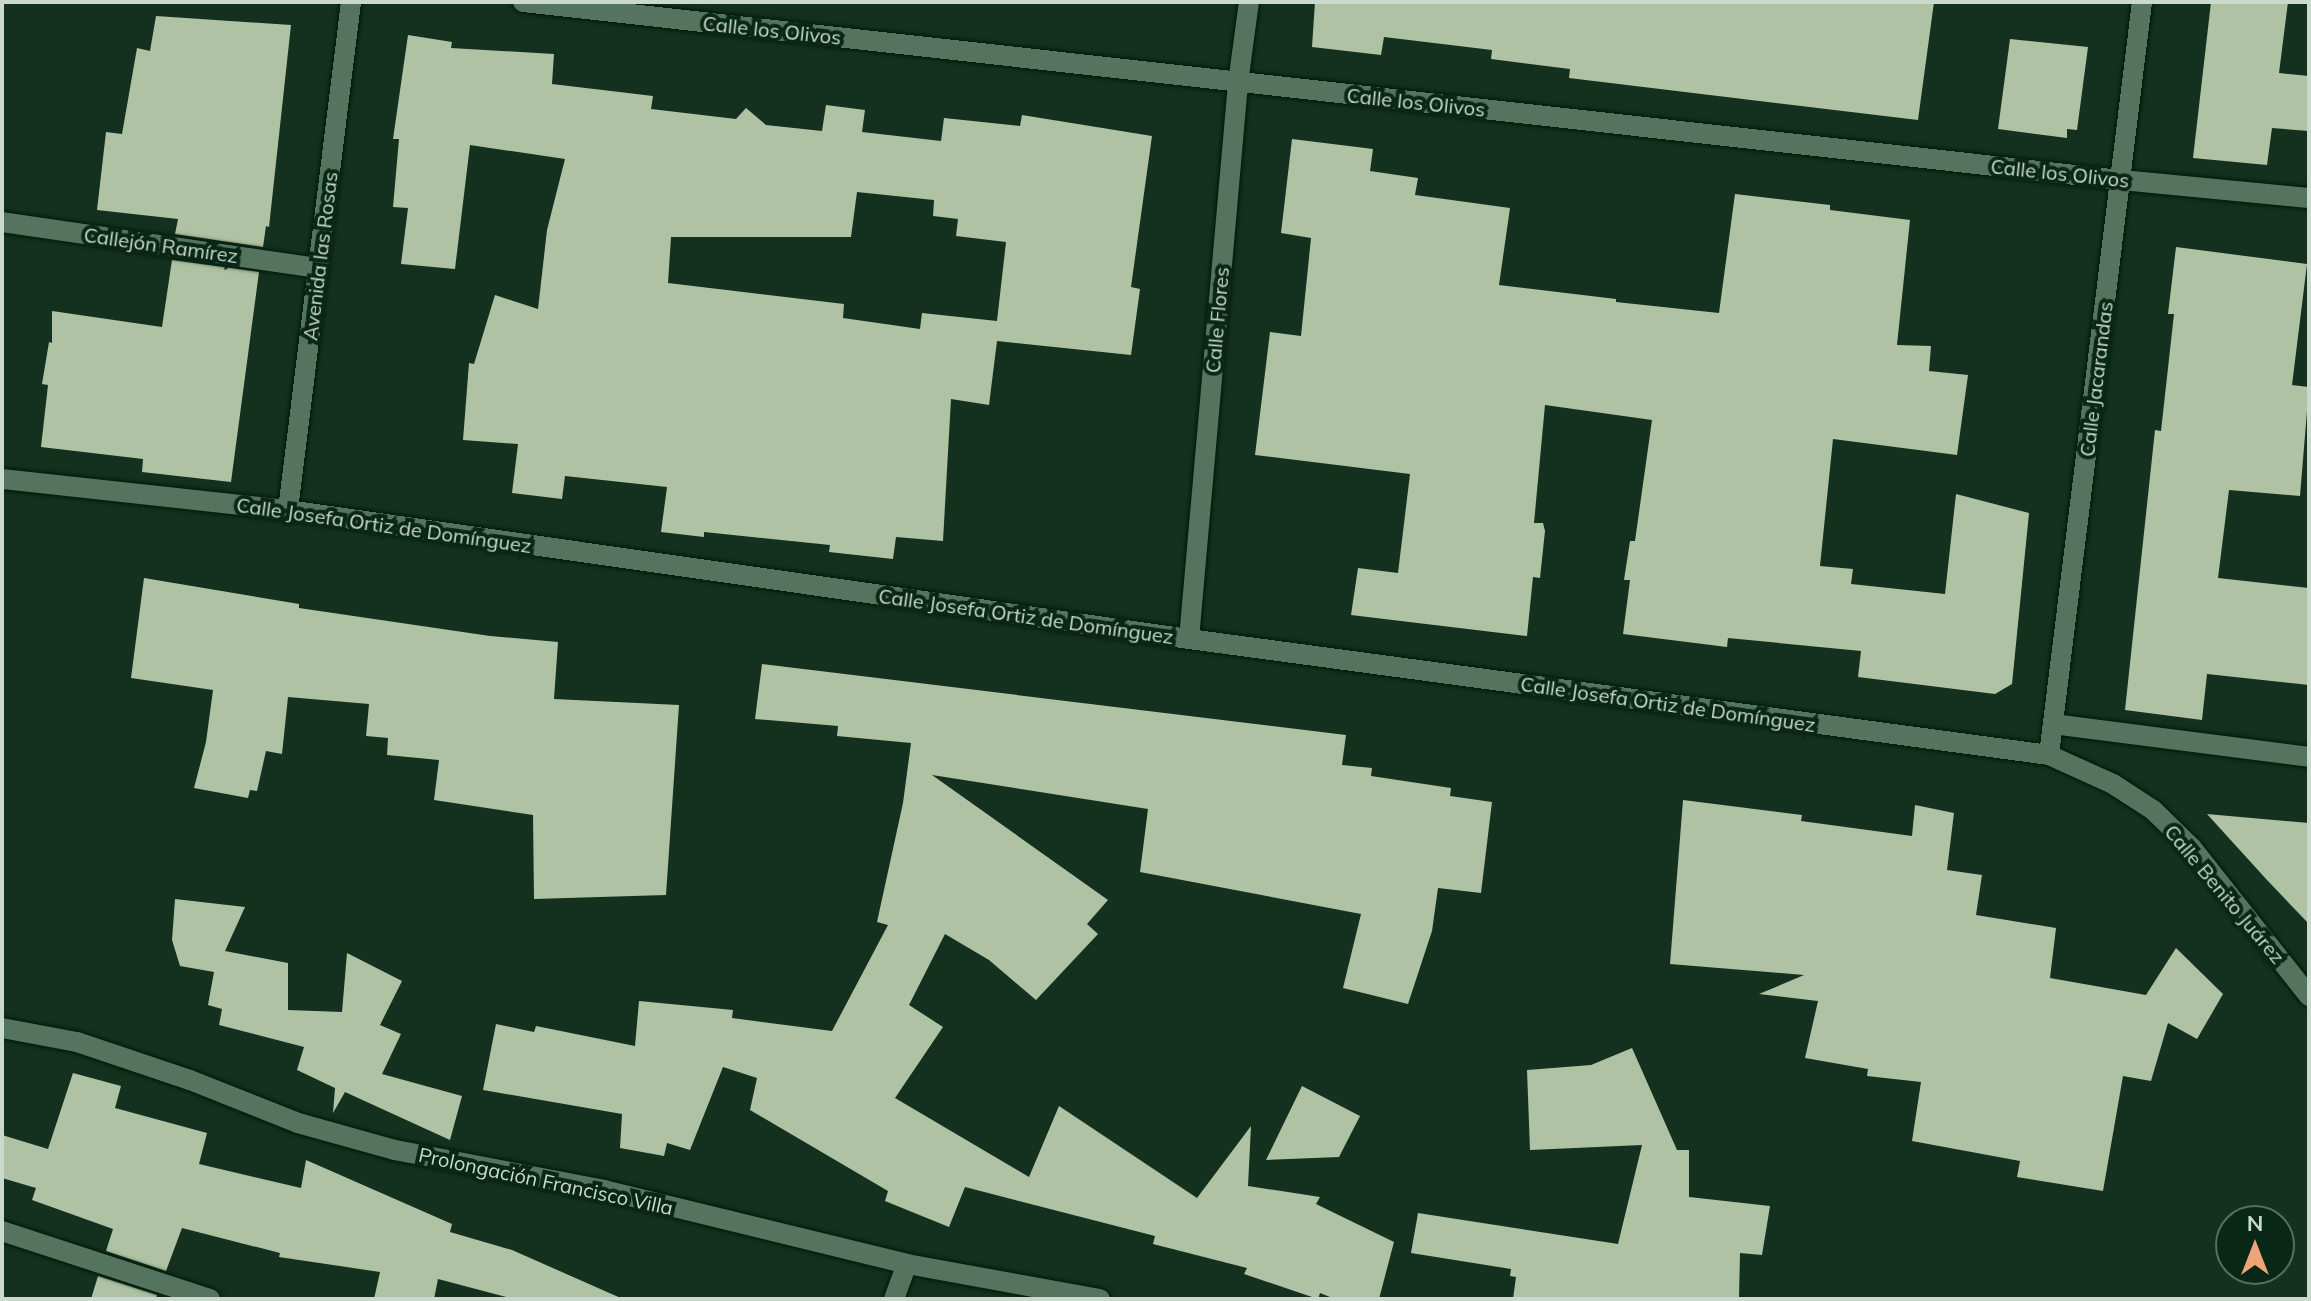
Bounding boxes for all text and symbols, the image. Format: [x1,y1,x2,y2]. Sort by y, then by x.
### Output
street label: Calle los Olivos [702,11,842,49]
street label: Calle los Olivos [1346,83,1486,121]
street label: Calle los Olivos [1990,154,2130,192]
street label: Avenida las Rosas [298,170,342,342]
street label: Callejón Ramírez [82,222,240,268]
street label: Calle Flores [1200,266,1234,374]
street label: Calle Jacarandas [2075,300,2117,458]
street label: Calle Josefa Ortiz de Domínguez [235,492,533,558]
street label: Calle Josefa Ortiz de Domínguez [877,583,1175,649]
street label: Calle Josefa Ortiz de Domínguez [1519,671,1817,737]
street label: Calle Benito Juárez [2160,820,2290,968]
street label: Prolongación Francisco Villa [417,1142,675,1220]
north arrow [2215,1205,2295,1285]
text: N [2247,1209,2263,1237]

